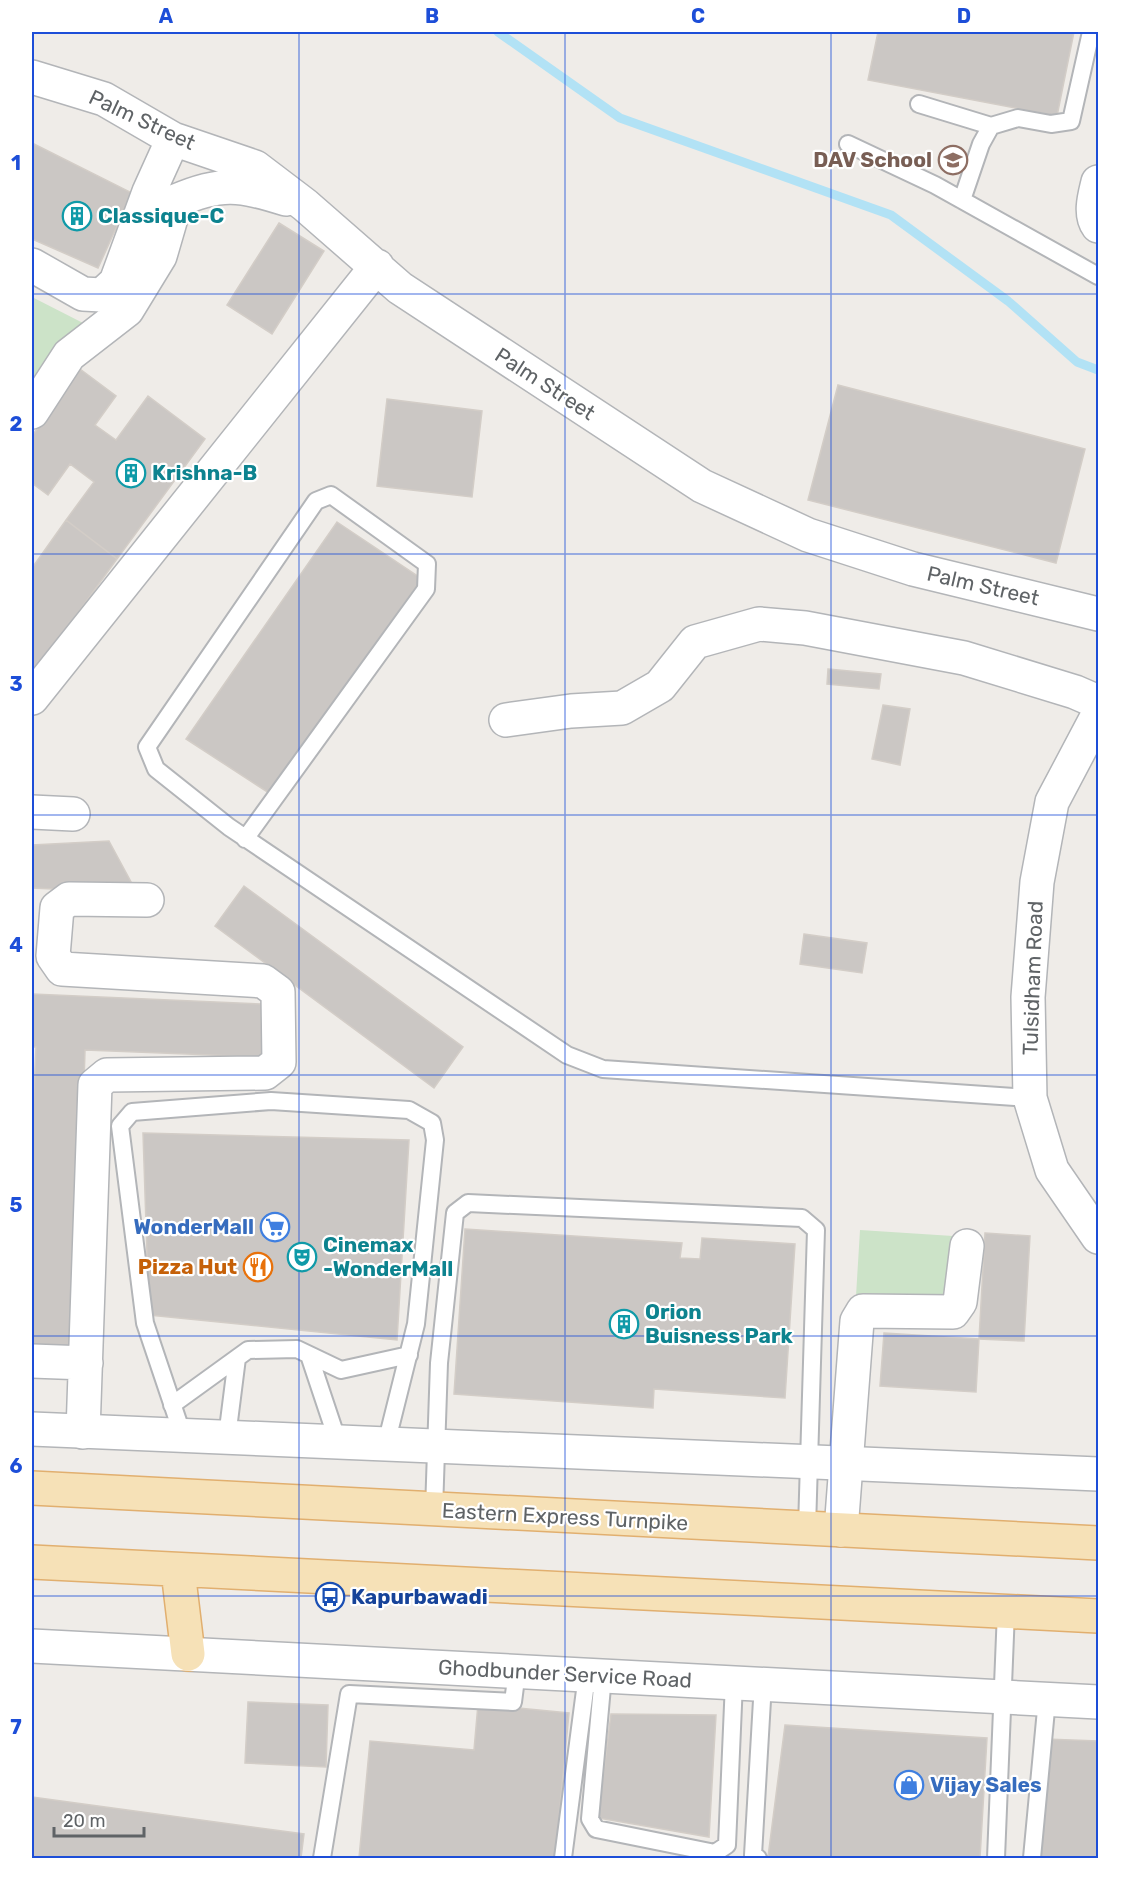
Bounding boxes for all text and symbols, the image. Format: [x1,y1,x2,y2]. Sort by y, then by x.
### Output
text: A [159,4,174,28]
text: B [425,4,439,28]
text: C [691,4,705,28]
text: D [957,4,971,28]
street label: Palm Street [85,84,199,155]
school or university icon: DAV School [937,144,969,176]
place label: DAV School [813,147,932,172]
text: 1 [11,151,21,175]
building icon: Classique-C [61,200,93,232]
place label: Classique-C [98,203,225,228]
street label: Palm Street [490,342,600,425]
text: 2 [10,412,23,436]
building icon: Krishna-B [115,457,147,489]
place label: Krishna-B [152,460,257,485]
street label: Palm Street [925,560,1042,611]
text: 3 [9,672,23,696]
street label: Tulsidham Road [1017,900,1048,1056]
text: 4 [9,933,23,957]
text: 5 [10,1193,23,1217]
supermarket icon: WonderMall [259,1211,291,1243]
place label: WonderMall [134,1214,254,1239]
place label: Cinemax -WonderMall [323,1232,453,1281]
theatre icon: Cinemax -WonderMall [286,1241,318,1273]
restaurant icon: Pizza Hut [242,1251,274,1283]
place label: Pizza Hut [138,1254,237,1279]
place label: Orion Buisness Park [645,1299,793,1348]
building icon: Orion Buisness Park [608,1308,640,1340]
text: 6 [9,1454,23,1478]
street label: Eastern Express Turnpike [441,1498,689,1535]
bus stop icon: Kapurbawadi [314,1581,346,1613]
place label: Kapurbawadi [351,1584,488,1609]
street label: Ghodbunder Service Road [437,1654,693,1693]
text: 7 [10,1715,22,1739]
shop icon: Vijay Sales [893,1769,925,1801]
place label: Vijay Sales [930,1772,1042,1797]
scale bar [54,1800,144,1838]
text: 20 m [63,1810,105,1832]

